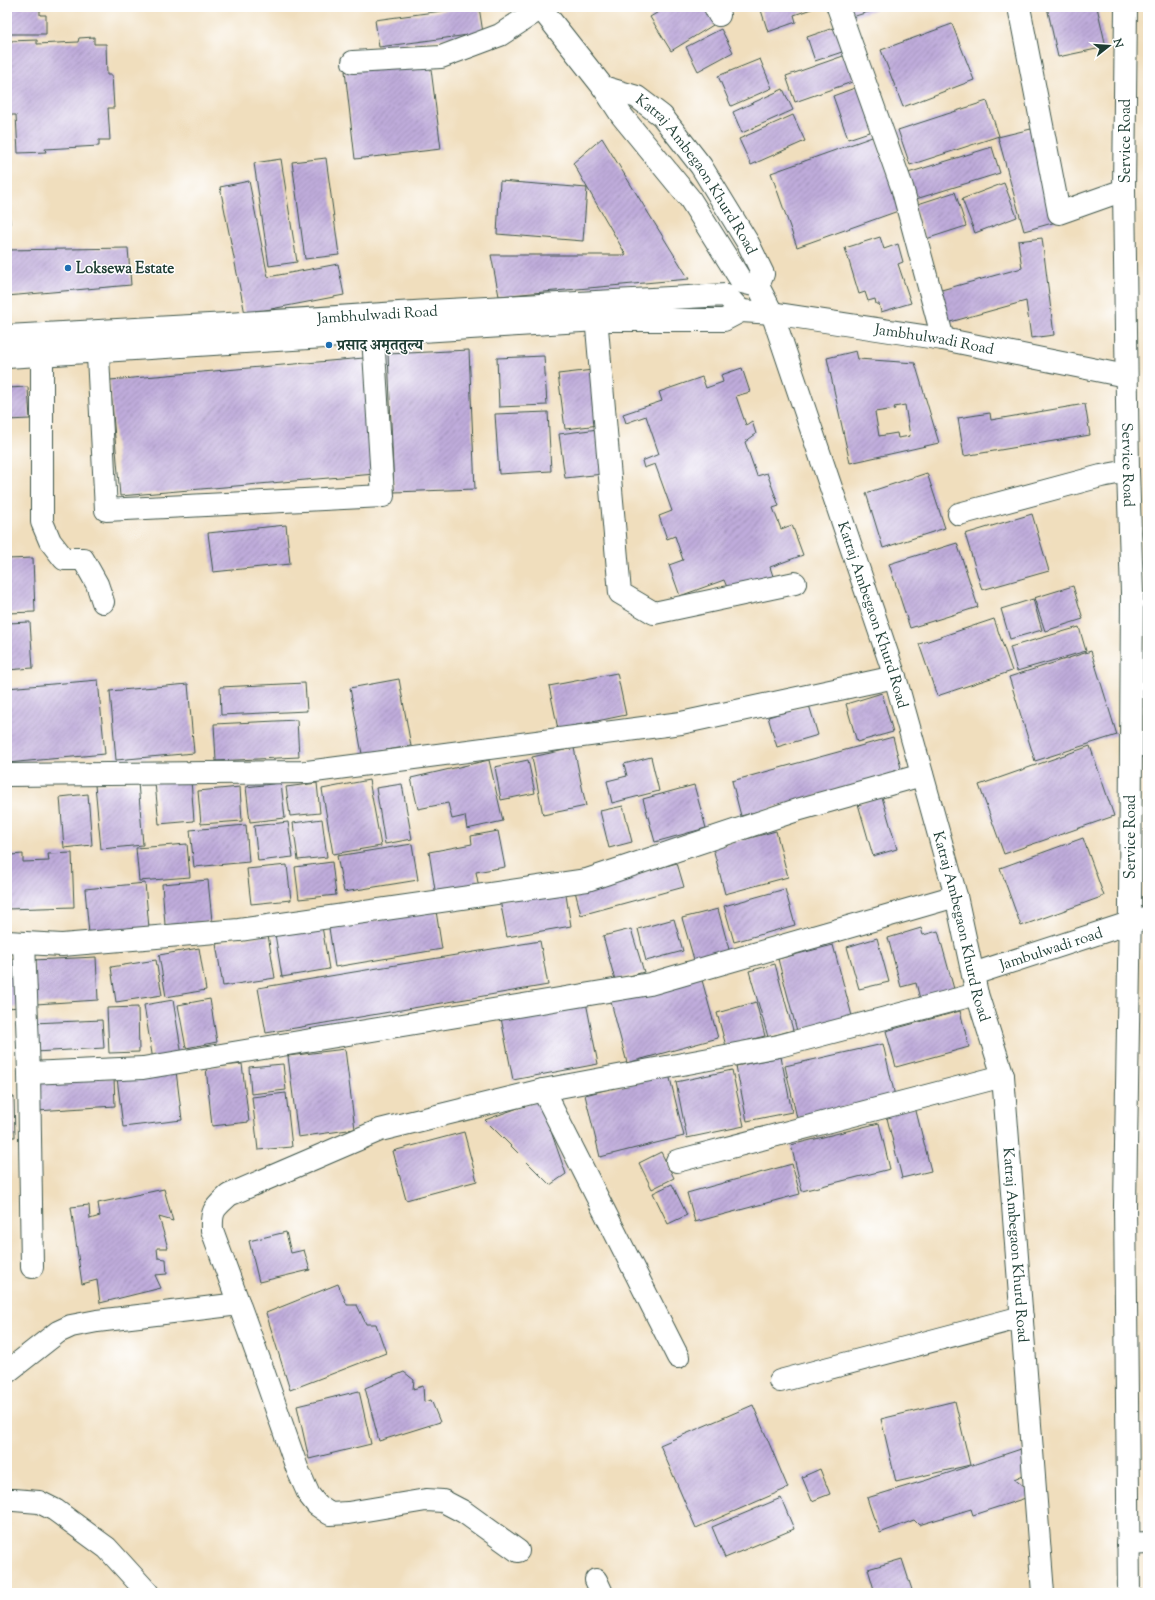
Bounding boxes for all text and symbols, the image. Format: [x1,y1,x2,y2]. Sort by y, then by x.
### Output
north arrow [1089,26,1129,66]
text: N [1108,36,1127,50]
street label: Katraj Ambegaon Khurd Road [630,90,761,259]
street label: Service Road [1116,98,1137,183]
place label: Loksewa Estate [76,259,174,280]
marker: Loksewa Estate [63,263,73,273]
street label: Jambhulwadi Road [316,302,439,330]
street label: Jambhulwadi Road [872,320,996,361]
place label: प्रसाद अमृततुल्य [336,336,425,357]
marker: प्रसाद अमृततुल्य [324,340,334,350]
street label: Service Road [1115,423,1138,508]
street label: Katraj Ambegaon Khurd Road [831,519,912,712]
street label: Service Road [1121,794,1142,879]
street label: Katraj Ambegaon Khurd Road [926,829,994,1025]
street label: Jambulwadi road [996,923,1106,977]
street label: Katraj Ambegaon Khurd Road [997,1147,1033,1344]

